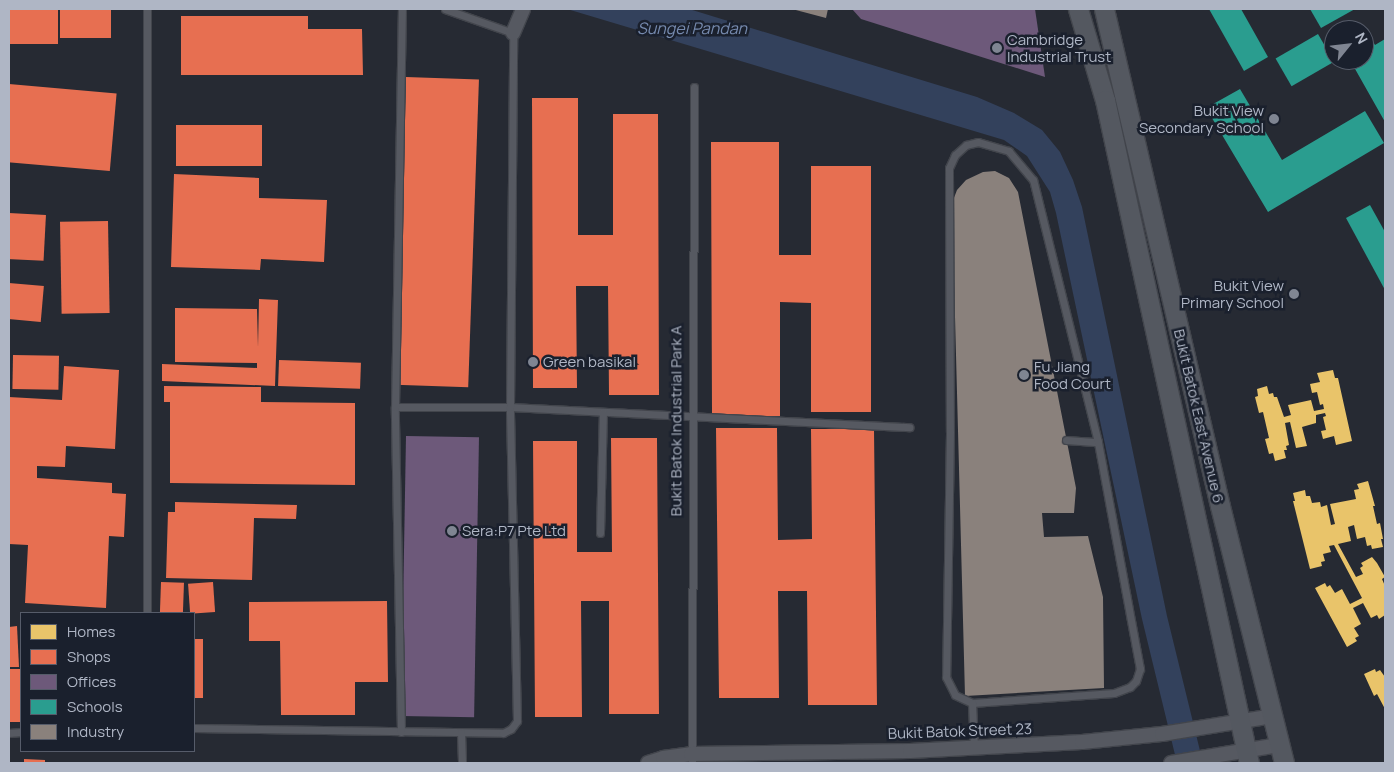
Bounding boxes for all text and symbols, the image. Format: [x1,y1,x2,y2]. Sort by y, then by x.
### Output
water label: Sungei Pandan [637,18,747,38]
north arrow [1324,20,1374,70]
text: N [1351,29,1372,47]
place label: Cambridge Industrial Trust [1007,30,1111,65]
marker: Cambridge Industrial Trust [991,42,1003,54]
place label: Bukit View Secondary School [1139,101,1264,136]
marker: Bukit View Secondary School [1268,113,1280,125]
place label: Bukit View Primary School [1181,276,1284,311]
marker: Bukit View Primary School [1288,288,1300,300]
street label: Bukit Batok Industrial Park A [667,326,685,516]
street label: Bukit Batok East Avenue 6 [1170,327,1228,505]
place label: Green basikal [543,353,636,371]
marker: Green basikal [527,356,539,368]
place label: Fu Jiang Food Court [1034,357,1111,392]
marker: Fu Jiang Food Court [1018,369,1030,381]
place label: Sera:P7 Pte Ltd [462,522,566,540]
marker: Sera:P7 Pte Ltd [446,525,458,537]
legend [20,612,195,752]
text: Homes [67,621,115,642]
text: Shops [67,646,111,667]
text: Offices [67,671,116,692]
text: Schools [67,696,123,717]
street label: Bukit Batok Street 23 [887,719,1033,743]
text: Industry [67,721,124,742]

